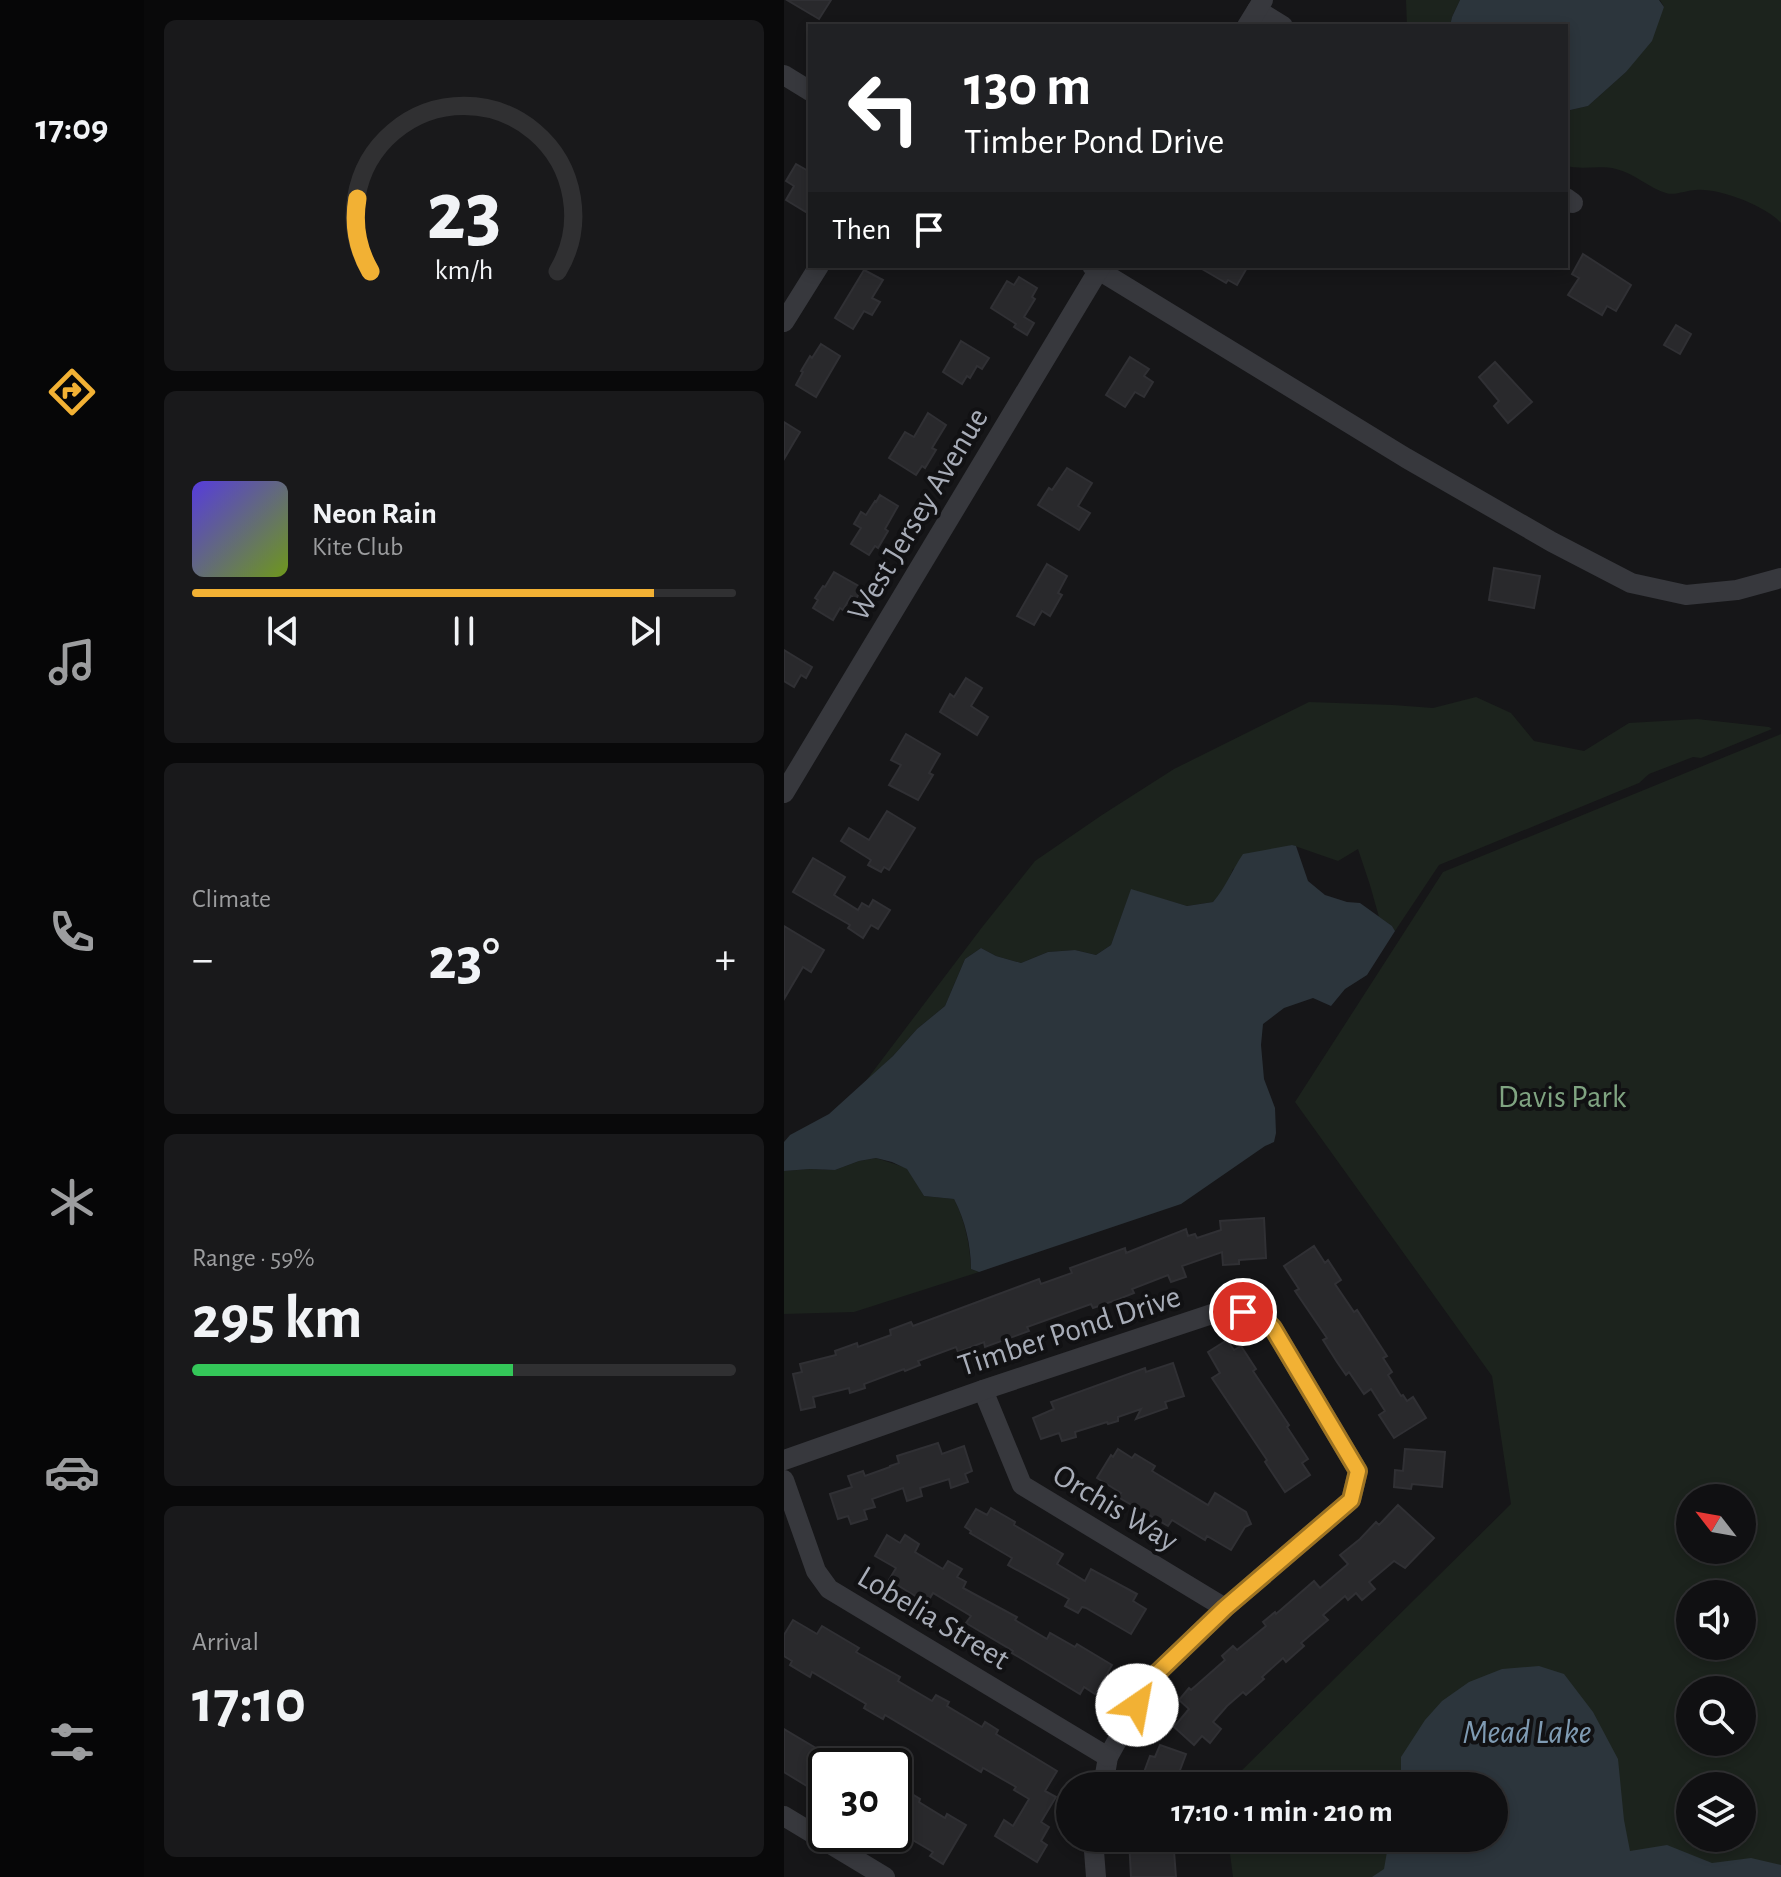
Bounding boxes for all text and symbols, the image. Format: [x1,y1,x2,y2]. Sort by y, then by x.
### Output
icon: left [832,56,936,160]
text: 130 m [964,59,1091,115]
text: 17:09 [36,110,108,146]
text: Timber Pond Drive [964,124,1224,160]
text: 23 [426,170,502,254]
icon: arrive [907,208,951,252]
text: Then [832,215,891,245]
text: km/h [435,256,493,285]
icon: directions [44,364,100,420]
street label: West Jersey Avenue [842,402,994,627]
text: Neon Rain [312,499,437,529]
text: Kite Club [312,534,403,560]
icon: previous [261,609,305,653]
icon: pause [442,609,486,653]
icon: next [623,609,667,653]
icon: music [44,634,100,690]
text: Climate [192,886,271,912]
icon: phone [44,904,100,960]
text: 23° [428,930,500,990]
text: − [192,938,213,982]
text: + [715,938,736,982]
park label: Davis Park [1498,1081,1627,1113]
icon: climate [44,1174,100,1230]
text: Range · 59% [192,1245,315,1271]
pin [1209,1278,1277,1346]
street label: Timber Pond Drive [954,1280,1184,1382]
text: 295 km [192,1289,362,1349]
icon: arrive [1221,1290,1265,1334]
icon: car [44,1444,100,1500]
street label: Orchis Way [1048,1458,1184,1558]
north arrow [1676,1484,1756,1564]
map controls [1676,1484,1756,1852]
street label: Lobelia Street [852,1560,1015,1676]
button: sound [1676,1580,1756,1660]
text: Arrival [192,1629,259,1655]
position arrow [1095,1663,1179,1747]
text: 17:10 [192,1673,306,1733]
button: search [1676,1676,1756,1756]
icon: filters [44,1714,100,1770]
water label: Mead Lake [1462,1716,1592,1750]
speed limit sign: 30 [808,1748,912,1852]
button: layers [1676,1772,1756,1852]
text: 17:10 · 1 min · 210 m [1171,1797,1393,1827]

